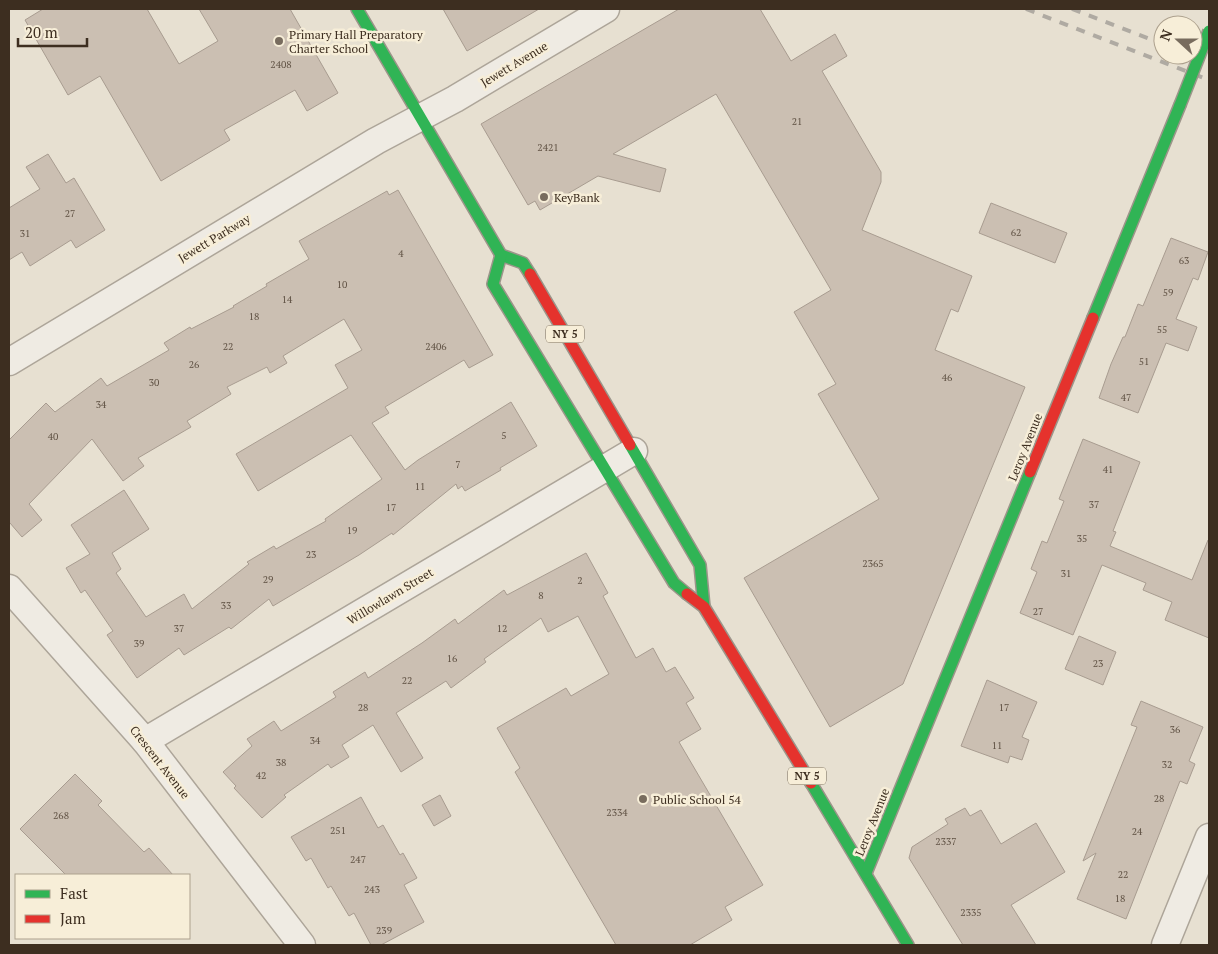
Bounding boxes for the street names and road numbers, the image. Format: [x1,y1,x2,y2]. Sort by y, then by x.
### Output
street label: Jewett Avenue [478,38,550,90]
street label: Jewett Parkway [175,210,254,265]
road number: NY 5 [546,326,584,342]
street label: Leroy Avenue [1005,411,1045,483]
street label: Willowlawn Street [344,564,436,628]
street label: Crescent Avenue [127,722,193,802]
road number: NY 5 [788,768,826,784]
street label: Leroy Avenue [852,786,892,858]

